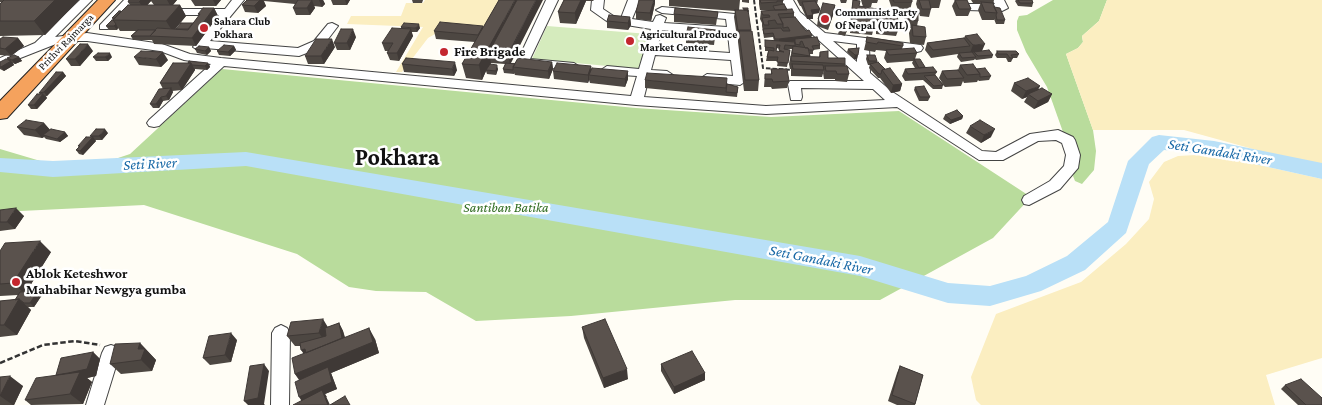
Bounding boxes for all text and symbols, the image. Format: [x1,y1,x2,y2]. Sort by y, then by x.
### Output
place label: Communist Party Of Nepal (UML) [835,6,917,32]
street label: Prithvi Rajmarga [36,11,96,73]
marker: Communist Party Of Nepal (UML) [819,13,831,25]
place label: Sahara Club Pokhara [214,15,270,41]
marker: Sahara Club Pokhara [198,22,210,34]
place label: Agricultural Produce Market Center [640,28,737,54]
marker: Agricultural Produce Market Center [624,35,636,47]
place label: Fire Brigade [454,44,526,60]
marker: Fire Brigade [438,46,450,58]
water label: Seti Gandaki River [1167,135,1273,169]
district label: Pokhara [355,144,439,172]
water label: Seti River [123,154,177,174]
park label: Santiban Batika [463,200,549,216]
water label: Seti Gandaki River [768,241,874,279]
place label: Ablok Keteshwor Mahabihar Newgya gumba [26,266,186,298]
marker: Ablok Keteshwor Mahabihar Newgya gumba [10,276,22,288]

